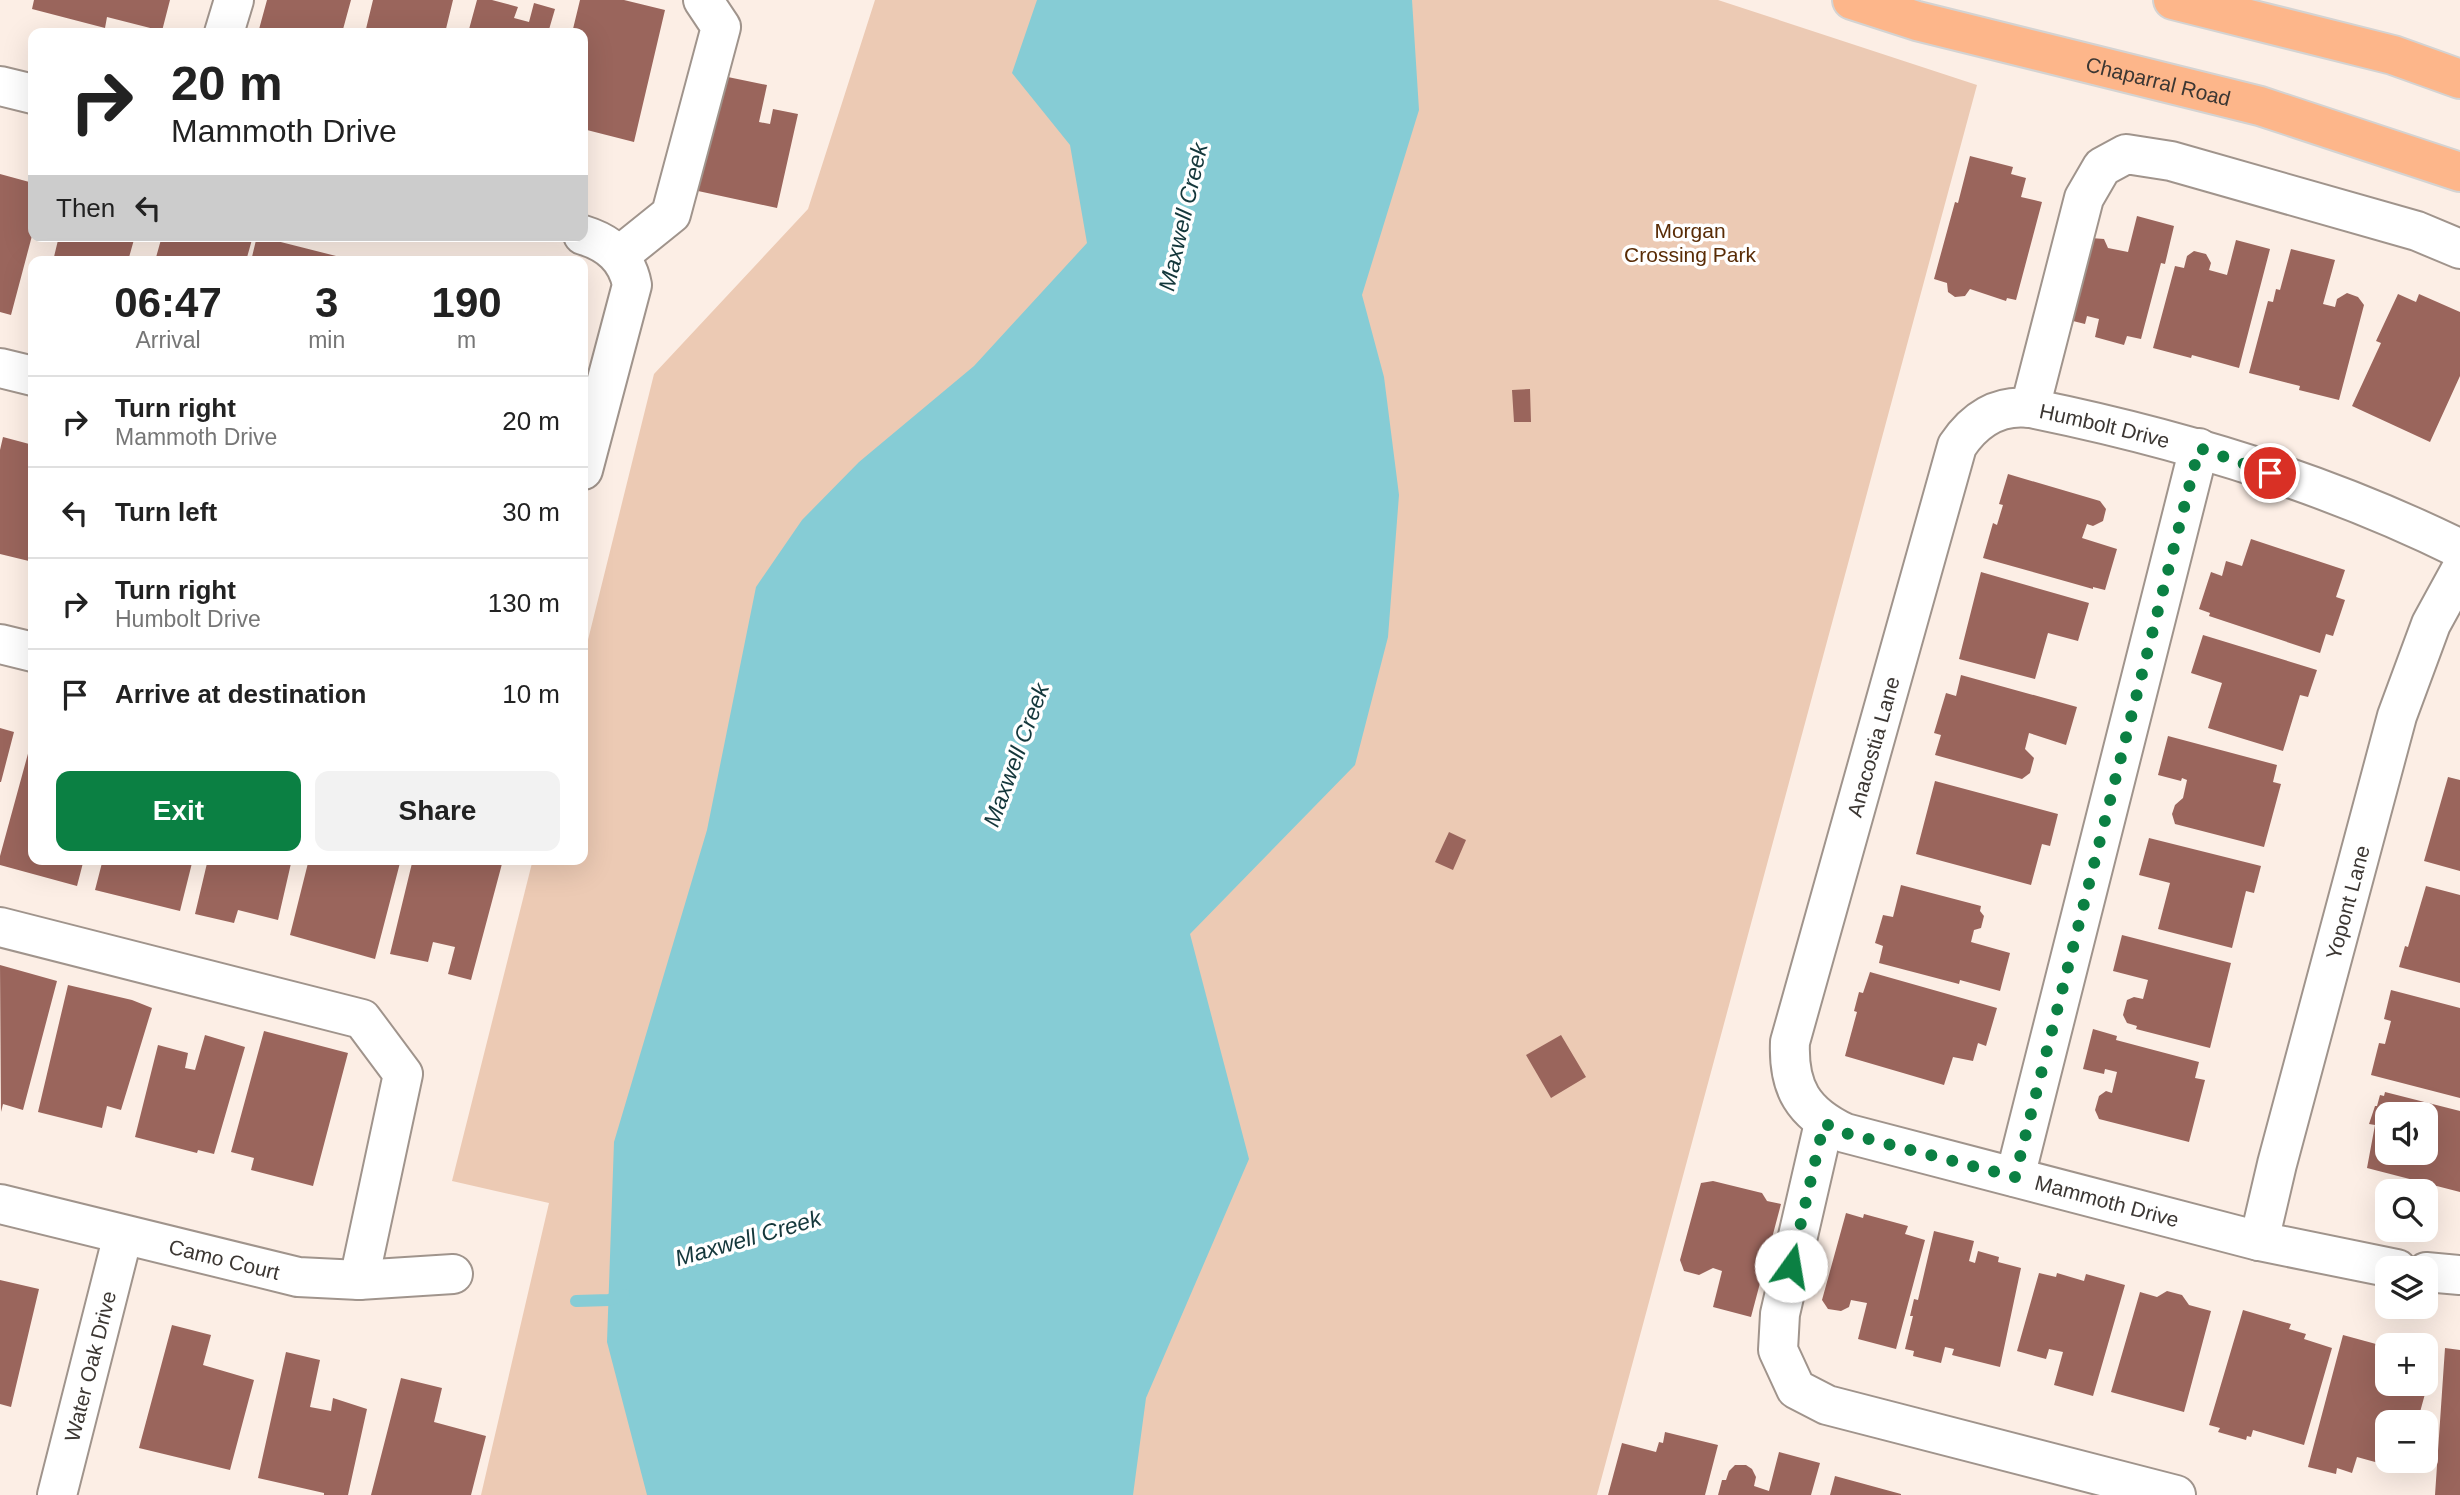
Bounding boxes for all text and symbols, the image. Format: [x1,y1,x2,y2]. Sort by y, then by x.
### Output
street label: Chaparral Road [2084,52,2233,110]
icon: right [56,56,147,147]
text: 20 m [171,56,283,110]
text: Mammoth Drive [171,113,397,149]
water label: Maxwell Creek [1153,139,1213,293]
icon: left [129,189,167,227]
text: Then [56,193,115,223]
park label: Morgan Crossing Park [1624,219,1756,266]
text: 06:47 [114,279,222,326]
text: 3 [315,279,338,326]
text: 190 [432,279,502,326]
text: Arrival [135,327,201,353]
text: min [308,327,345,353]
text: m [457,327,476,353]
text: Turn right [115,393,236,423]
street label: Humbolt Drive [2037,399,2172,452]
icon: right [56,403,94,441]
text: 20 m [502,406,560,436]
text: Mammoth Drive [115,424,277,450]
pin [2240,443,2300,503]
icon: arrive [2251,454,2289,492]
icon: left [56,494,94,532]
text: Turn left [115,497,217,527]
text: 30 m [502,497,560,527]
text: Turn right [115,575,236,605]
icon: right [56,585,94,623]
text: 130 m [488,588,560,618]
text: Humbolt Drive [115,606,261,632]
street label: Anacostia Lane [1842,674,1903,819]
icon: arrive [56,676,94,714]
water label: Maxwell Creek [978,678,1055,830]
text: Arrive at destination [115,679,366,709]
text: 10 m [502,679,560,709]
button: Exit [56,771,301,851]
button: Share [315,771,560,851]
street label: Yopont Lane [2321,843,2373,962]
map controls [2375,1102,2438,1473]
button: sound [2375,1102,2438,1165]
street label: Mammoth Drive [2032,1171,2182,1231]
button: search [2375,1179,2438,1242]
water label: Maxwell Creek [672,1204,826,1271]
position arrow [1754,1229,1828,1303]
street label: Camo Court [167,1234,282,1284]
button: layers [2375,1256,2438,1319]
street label: Water Oak Drive [60,1288,120,1444]
button: + [2375,1333,2438,1396]
button: − [2375,1410,2438,1473]

